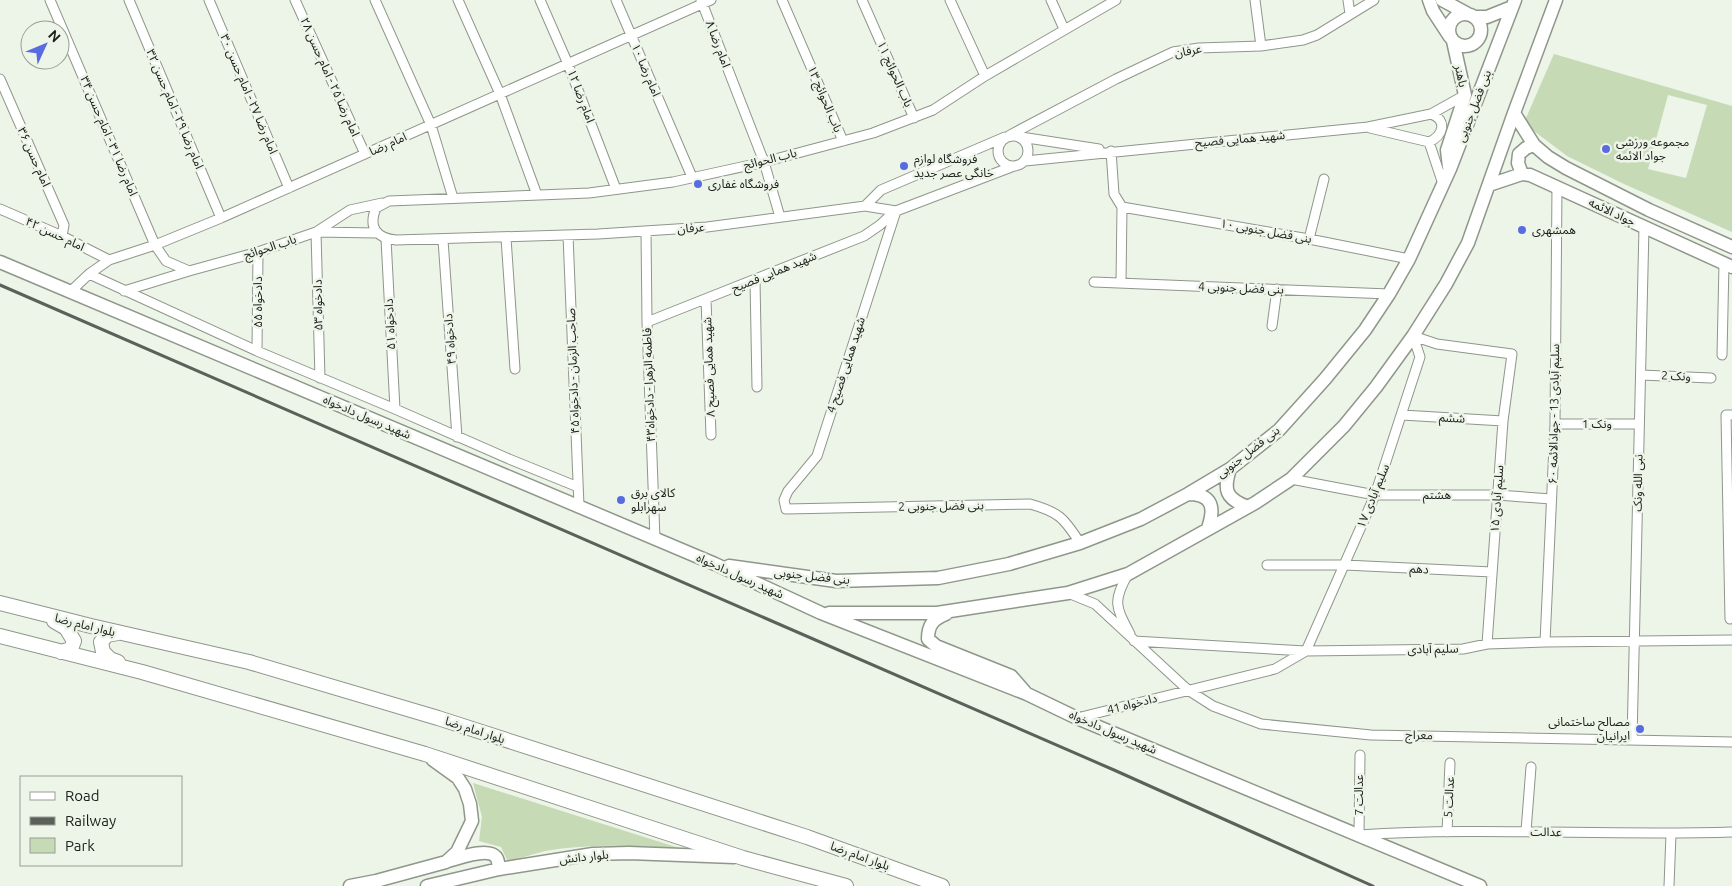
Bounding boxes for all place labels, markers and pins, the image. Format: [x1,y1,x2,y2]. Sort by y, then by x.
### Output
place label: مجموعه ورزشی جواد الائمه [1616,135,1689,163]
marker: مجموعه ورزشی جواد الائمه [1600,143,1612,155]
place label: فروشگاه لوازم خانگی عصر جدید [914,152,994,180]
marker: فروشگاه لوازم خانگی عصر جدید [898,160,910,172]
place label: فروشگاه غفاری [708,177,779,191]
marker: فروشگاه غفاری [692,178,704,190]
place label: همشهری [1532,223,1576,237]
marker: همشهری [1516,224,1528,236]
place label: کالای برق سهرابلو [631,486,676,514]
marker: کالای برق سهرابلو [615,494,627,506]
place label: مصالح ساختمانی ایرانیان [1548,715,1630,743]
marker: مصالح ساختمانی ایرانیان [1634,723,1646,735]

